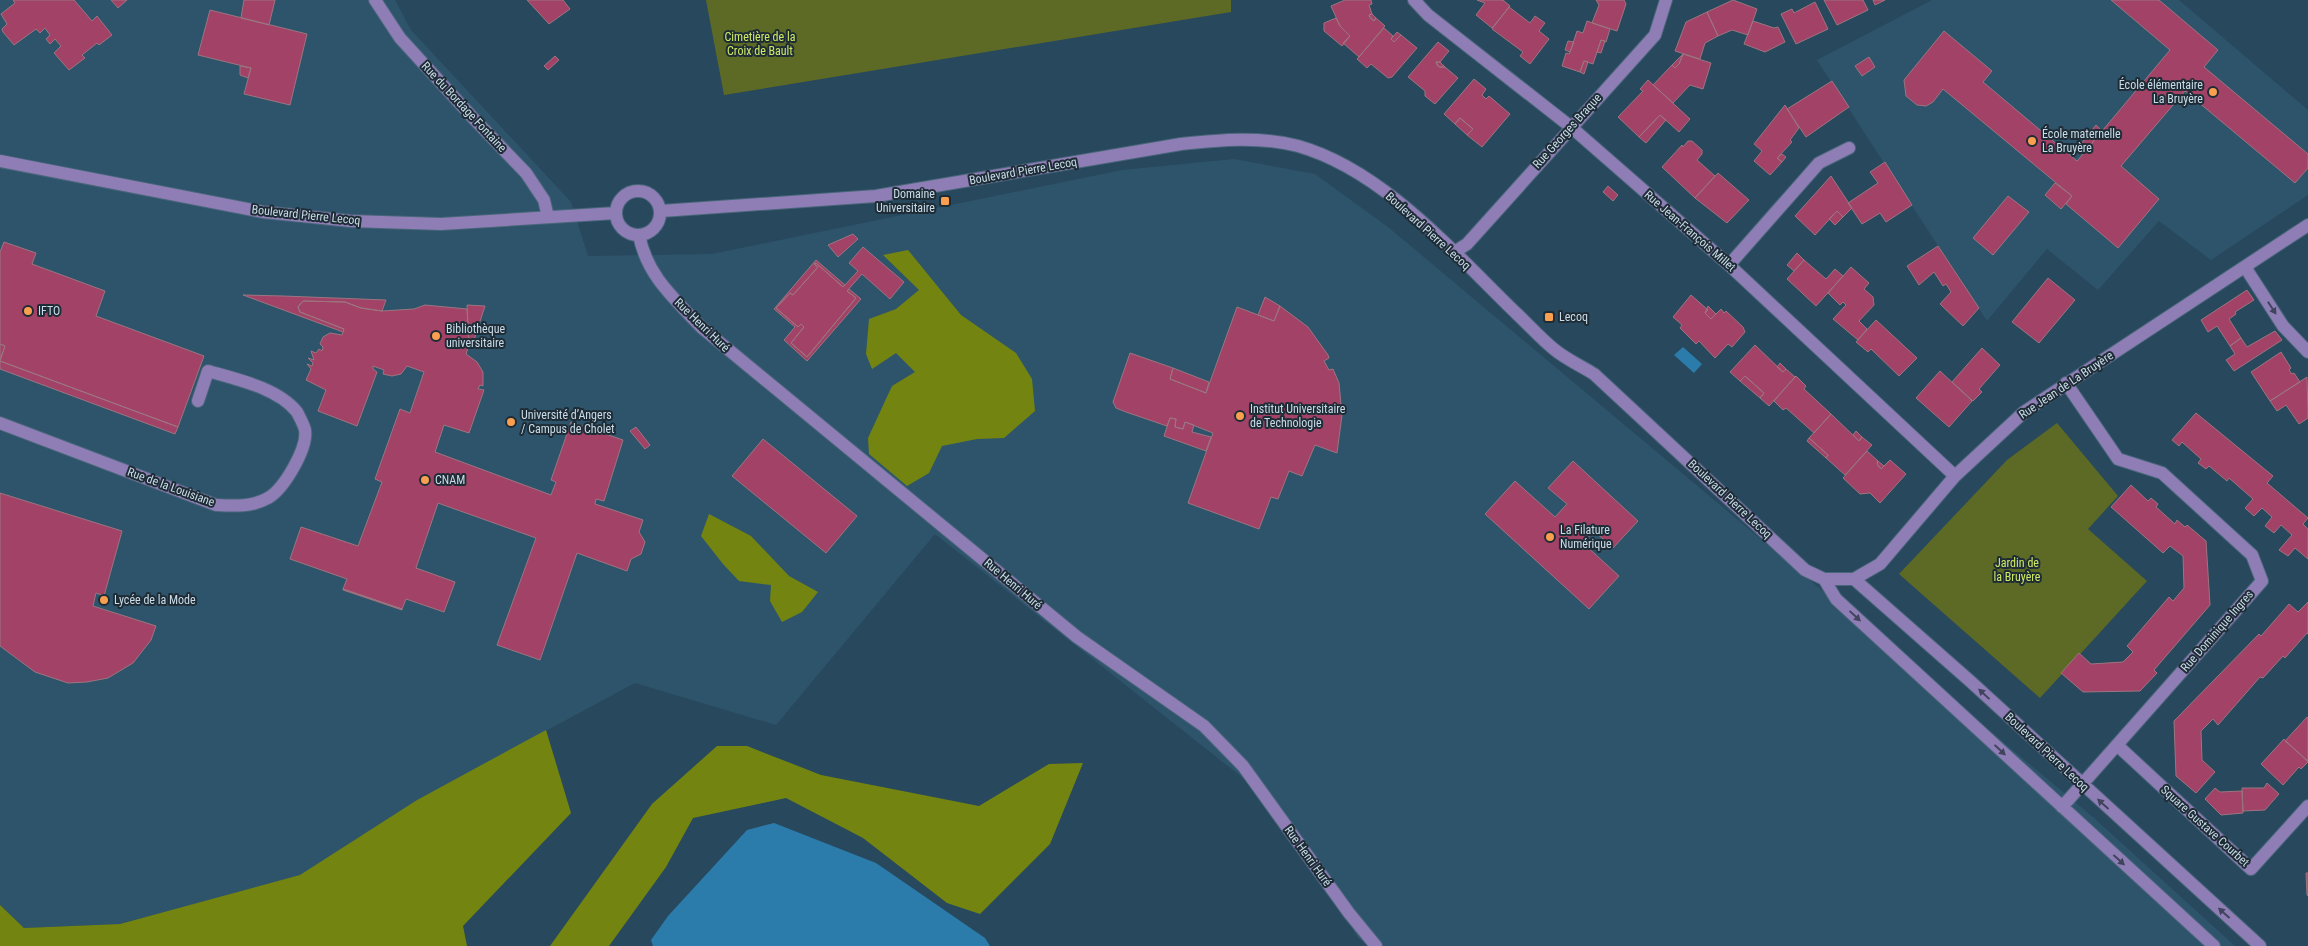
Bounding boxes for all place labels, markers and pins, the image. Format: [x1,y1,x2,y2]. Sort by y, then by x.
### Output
place label: École élémentaire La Bruyère [2119,77,2203,106]
marker: École élémentaire La Bruyère [2207,86,2219,98]
place label: École maternelle La Bruyère [2042,126,2121,155]
marker: École maternelle La Bruyère [2026,135,2038,147]
place label: Domaine Universitaire [876,187,935,215]
marker: Domaine Universitaire [939,195,951,207]
place label: IFTO [38,304,60,318]
marker: IFTO [22,305,34,317]
place label: Lecoq [1559,310,1588,324]
marker: Lecoq [1543,311,1555,323]
place label: Bibliothèque universitaire [446,322,506,350]
marker: Bibliothèque universitaire [430,330,442,342]
place label: Institut Universitaire de Technologie [1250,402,1346,430]
place label: Université d’Angers / Campus de Cholet [521,408,615,436]
marker: Institut Universitaire de Technologie [1234,410,1246,422]
marker: Université d’Angers / Campus de Cholet [505,416,517,428]
place label: CNAM [435,473,465,487]
marker: CNAM [419,474,431,486]
place label: La Filature Numérique [1560,523,1612,551]
marker: La Filature Numérique [1544,531,1556,543]
place label: Lycée de la Mode [114,593,196,607]
marker: Lycée de la Mode [98,594,110,606]

